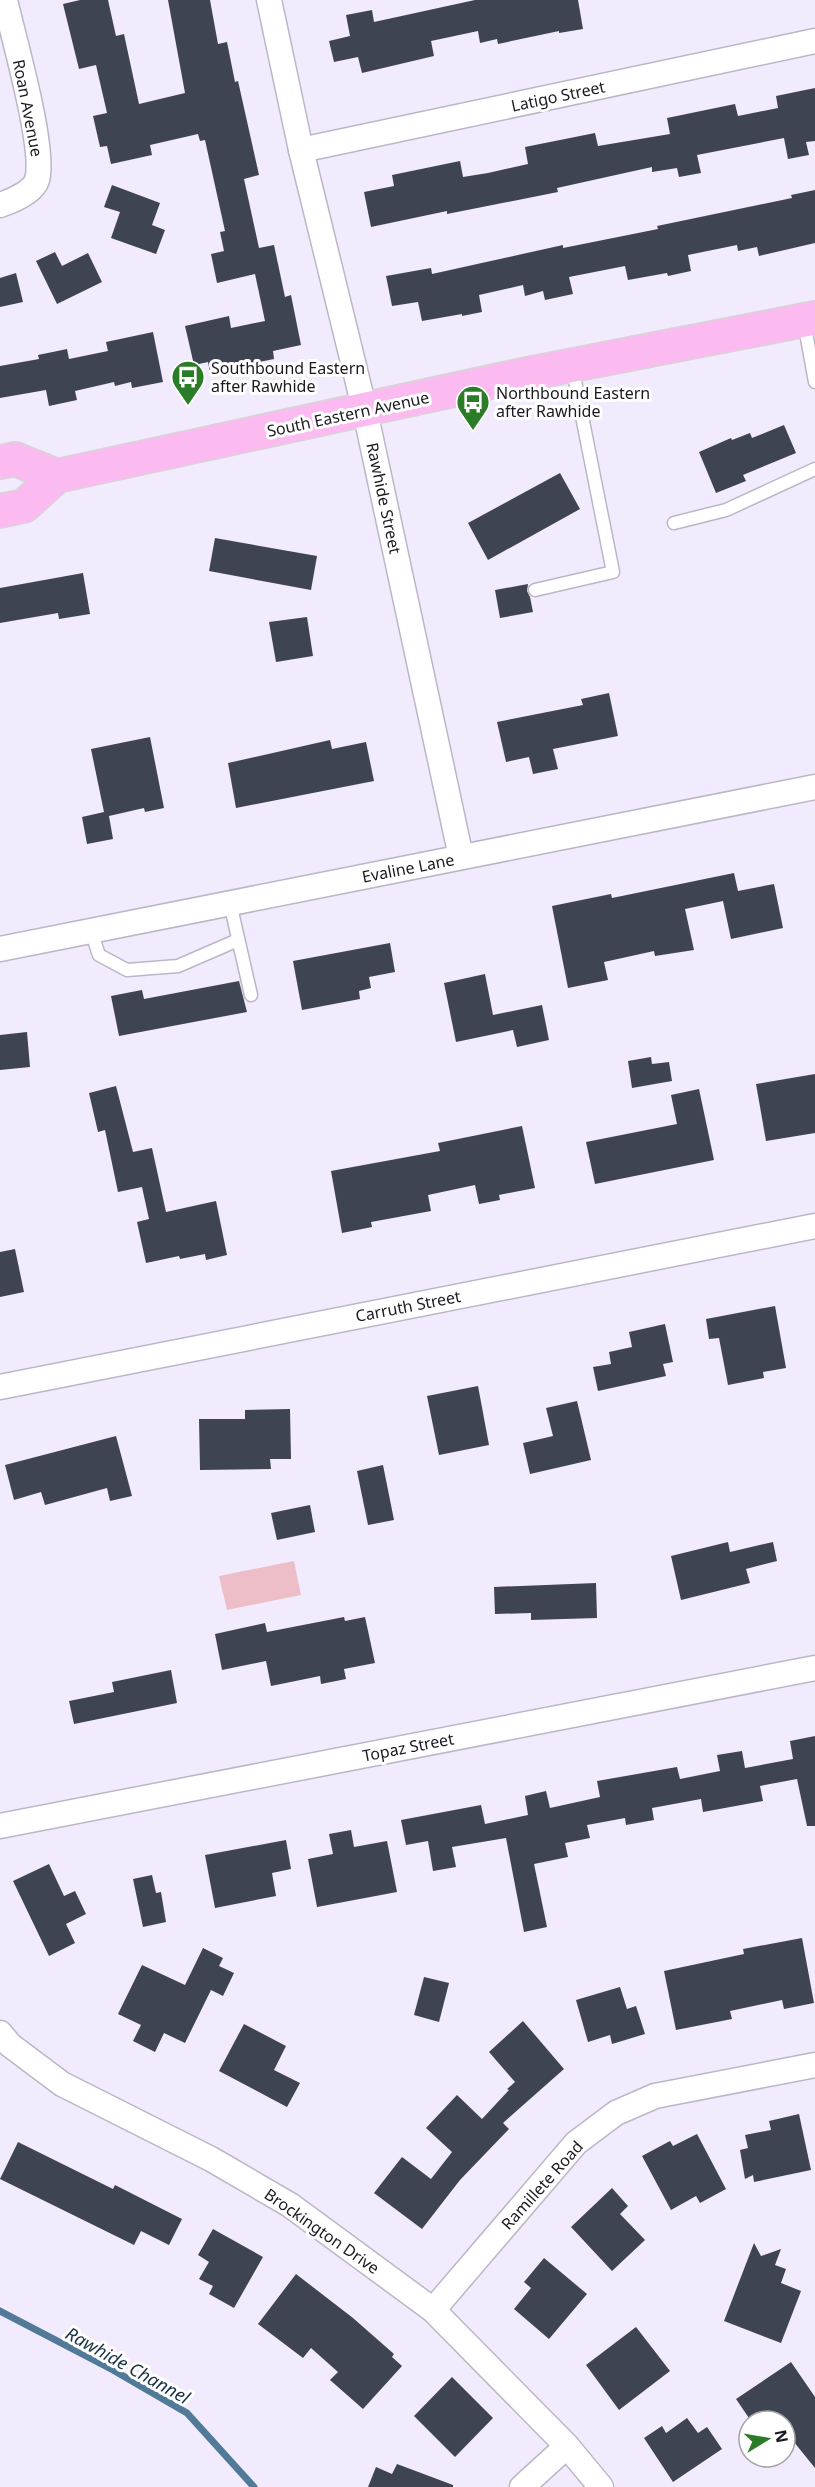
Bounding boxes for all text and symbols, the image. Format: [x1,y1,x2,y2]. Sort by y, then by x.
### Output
street label: Roan Avenue [8,57,48,159]
street label: Latigo Street [509,75,607,117]
place label: Southbound Eastern after Rawhide [211,357,365,397]
bus stop icon: Southbound Eastern after Rawhide [170,359,206,406]
place label: Northbound Eastern after Rawhide [496,382,650,422]
bus stop icon: Northbound Eastern after Rawhide [455,384,491,431]
street label: South Eastern Avenue [265,386,431,442]
street label: Rawhide Street [361,440,407,556]
street label: Evaline Lane [360,848,456,888]
street label: Carruth Street [354,1285,463,1327]
street label: Topaz Street [360,1727,456,1767]
street label: Ramillete Road [496,2136,588,2234]
street label: Brockington Drive [260,2183,384,2279]
water label: Rawhide Channel [62,2321,195,2409]
north arrow [737,2409,797,2469]
text: N [770,2428,794,2445]

